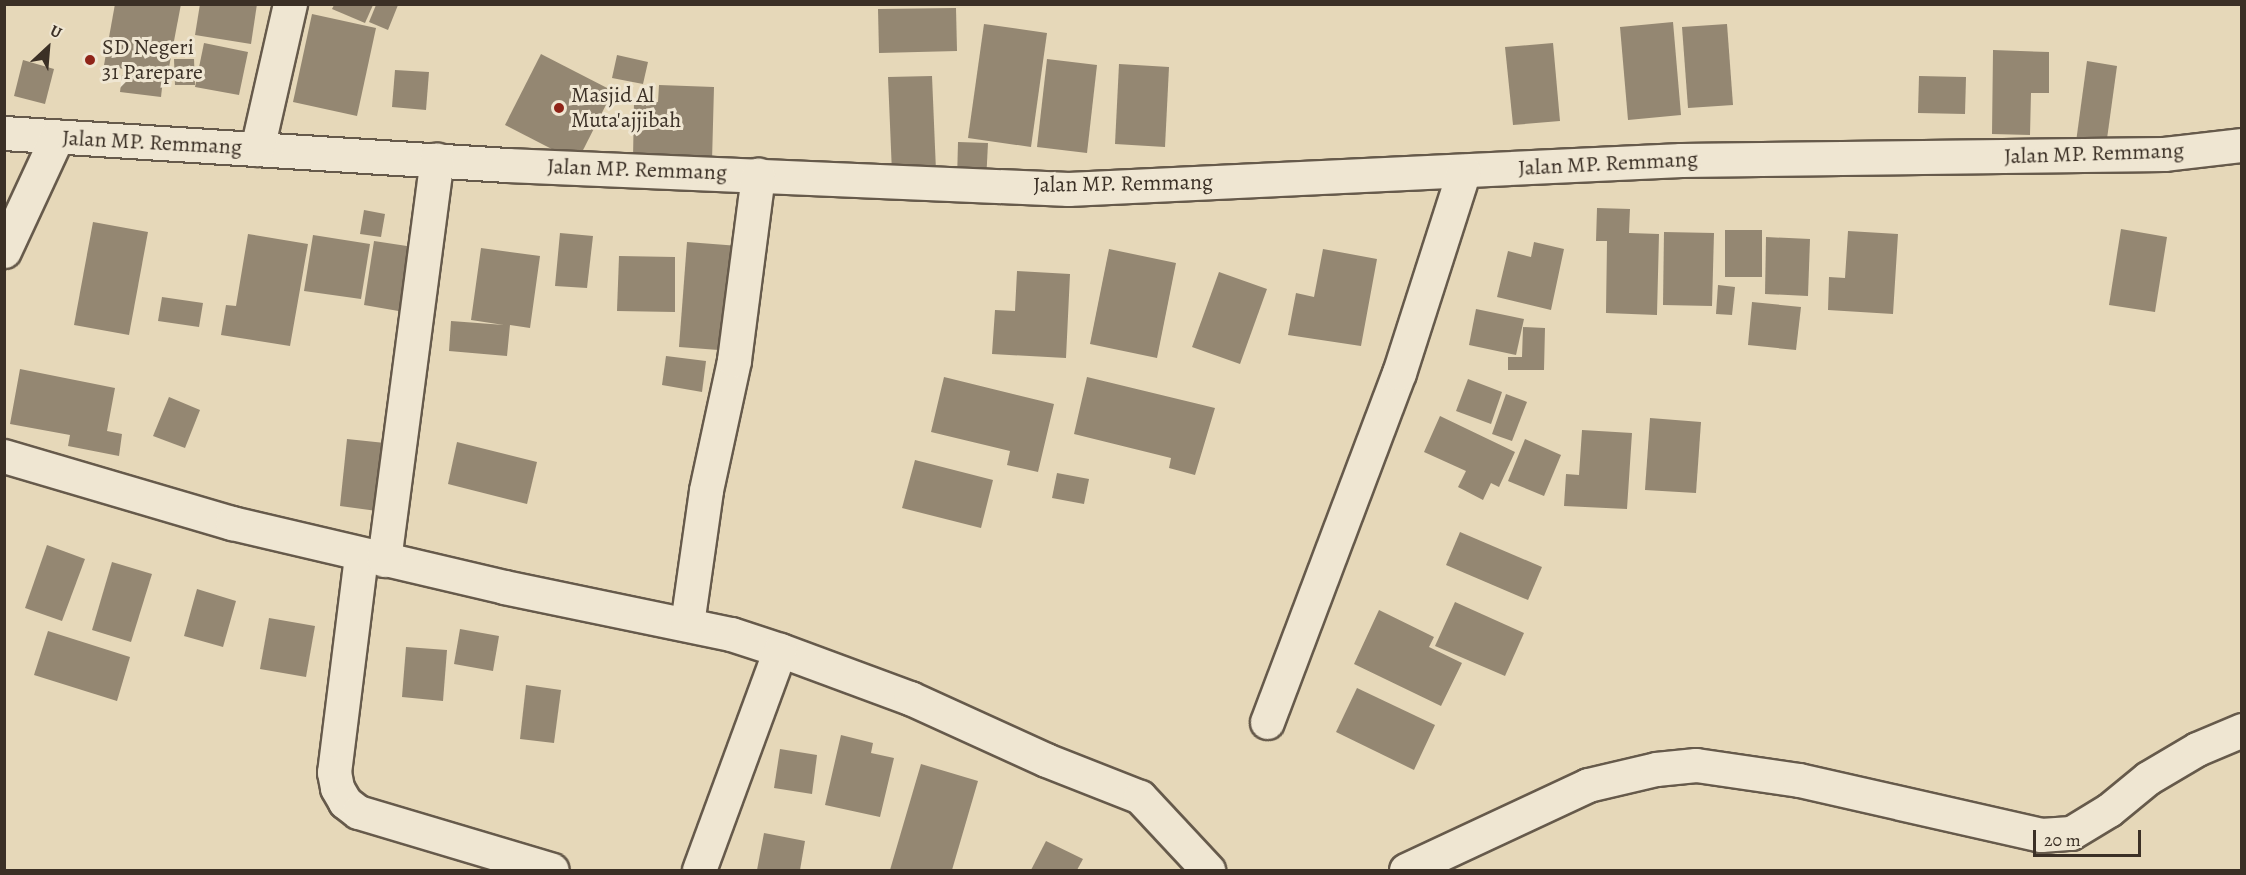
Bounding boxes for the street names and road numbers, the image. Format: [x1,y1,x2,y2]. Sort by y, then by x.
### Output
street label: Jalan MP. Remmang [61,125,243,161]
street label: Jalan MP. Remmang [2003,138,2185,170]
street label: Jalan MP. Remmang [1517,146,1699,182]
street label: Jalan MP. Remmang [546,154,728,186]
street label: Jalan MP. Remmang [1033,169,1213,199]

